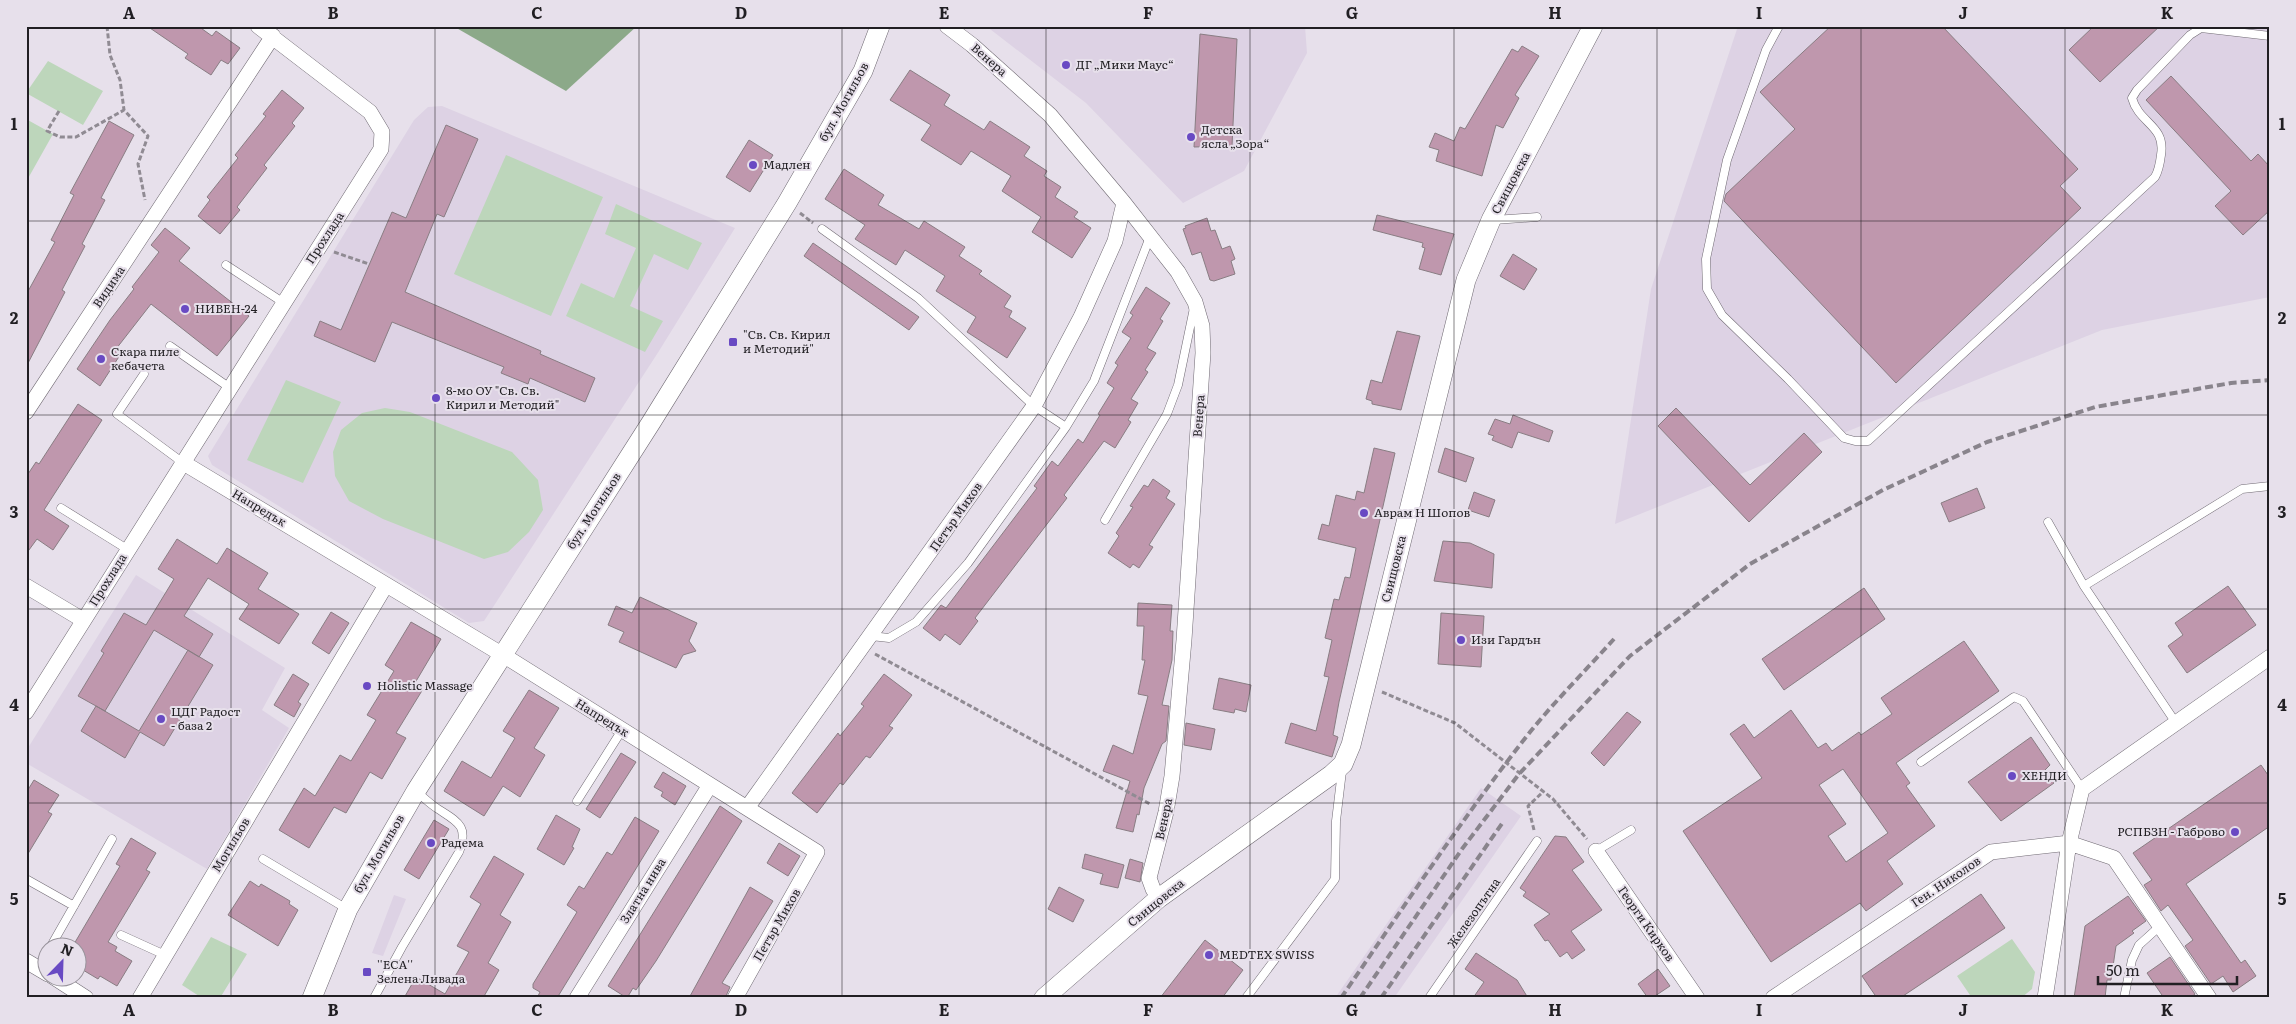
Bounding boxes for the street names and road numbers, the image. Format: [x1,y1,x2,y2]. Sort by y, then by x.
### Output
street label: Венера [968,39,1012,80]
street label: бул. Могильов [814,58,873,144]
street label: Свищовска [1486,148,1534,217]
street label: Прохлада [301,207,348,267]
street label: Видима [88,261,129,311]
street label: Венера [1188,394,1208,438]
street label: бул. Могильов [562,468,625,552]
street label: Петър Михов [924,478,986,555]
street label: Напредък [229,484,290,530]
street label: Свищовска [1376,533,1410,604]
street label: Прохлада [84,549,131,609]
street label: Напредък [572,694,633,741]
street label: Венера [1150,796,1176,841]
street label: бул. Могильов [348,811,408,896]
street label: Могильов [207,813,254,875]
street label: Ген. Николов [1907,851,1984,911]
street label: Златна нива [615,854,670,927]
street label: Свищовска [1123,873,1188,931]
street label: Железопътна [1442,873,1504,951]
street label: Георги Кирков [1614,882,1680,965]
street label: Петър Михов [748,885,804,964]

